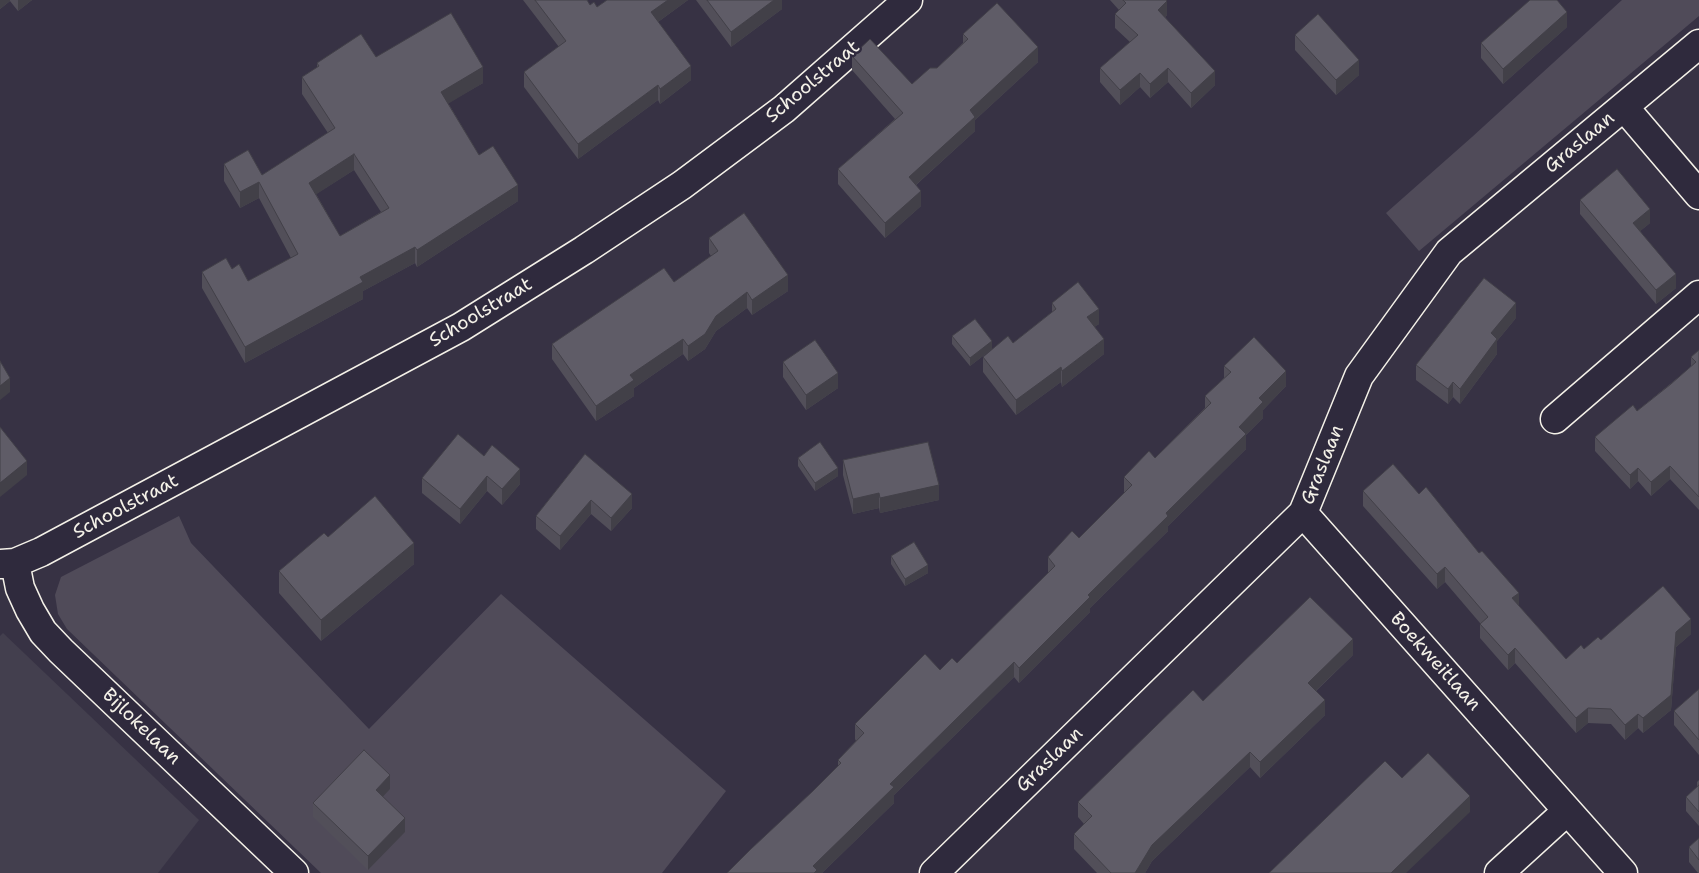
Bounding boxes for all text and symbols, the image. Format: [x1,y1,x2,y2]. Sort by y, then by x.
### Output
street label: Schoolstraat [761,36,865,128]
street label: Graslaan [1541,107,1619,179]
street label: Schoolstraat [425,273,537,353]
street label: Graslaan [1297,422,1349,508]
street label: Schoolstraat [69,470,183,544]
street label: Boekweitlaan [1385,608,1485,716]
street label: Bijlokelaan [97,684,185,770]
street label: Graslaan [1012,723,1088,797]

